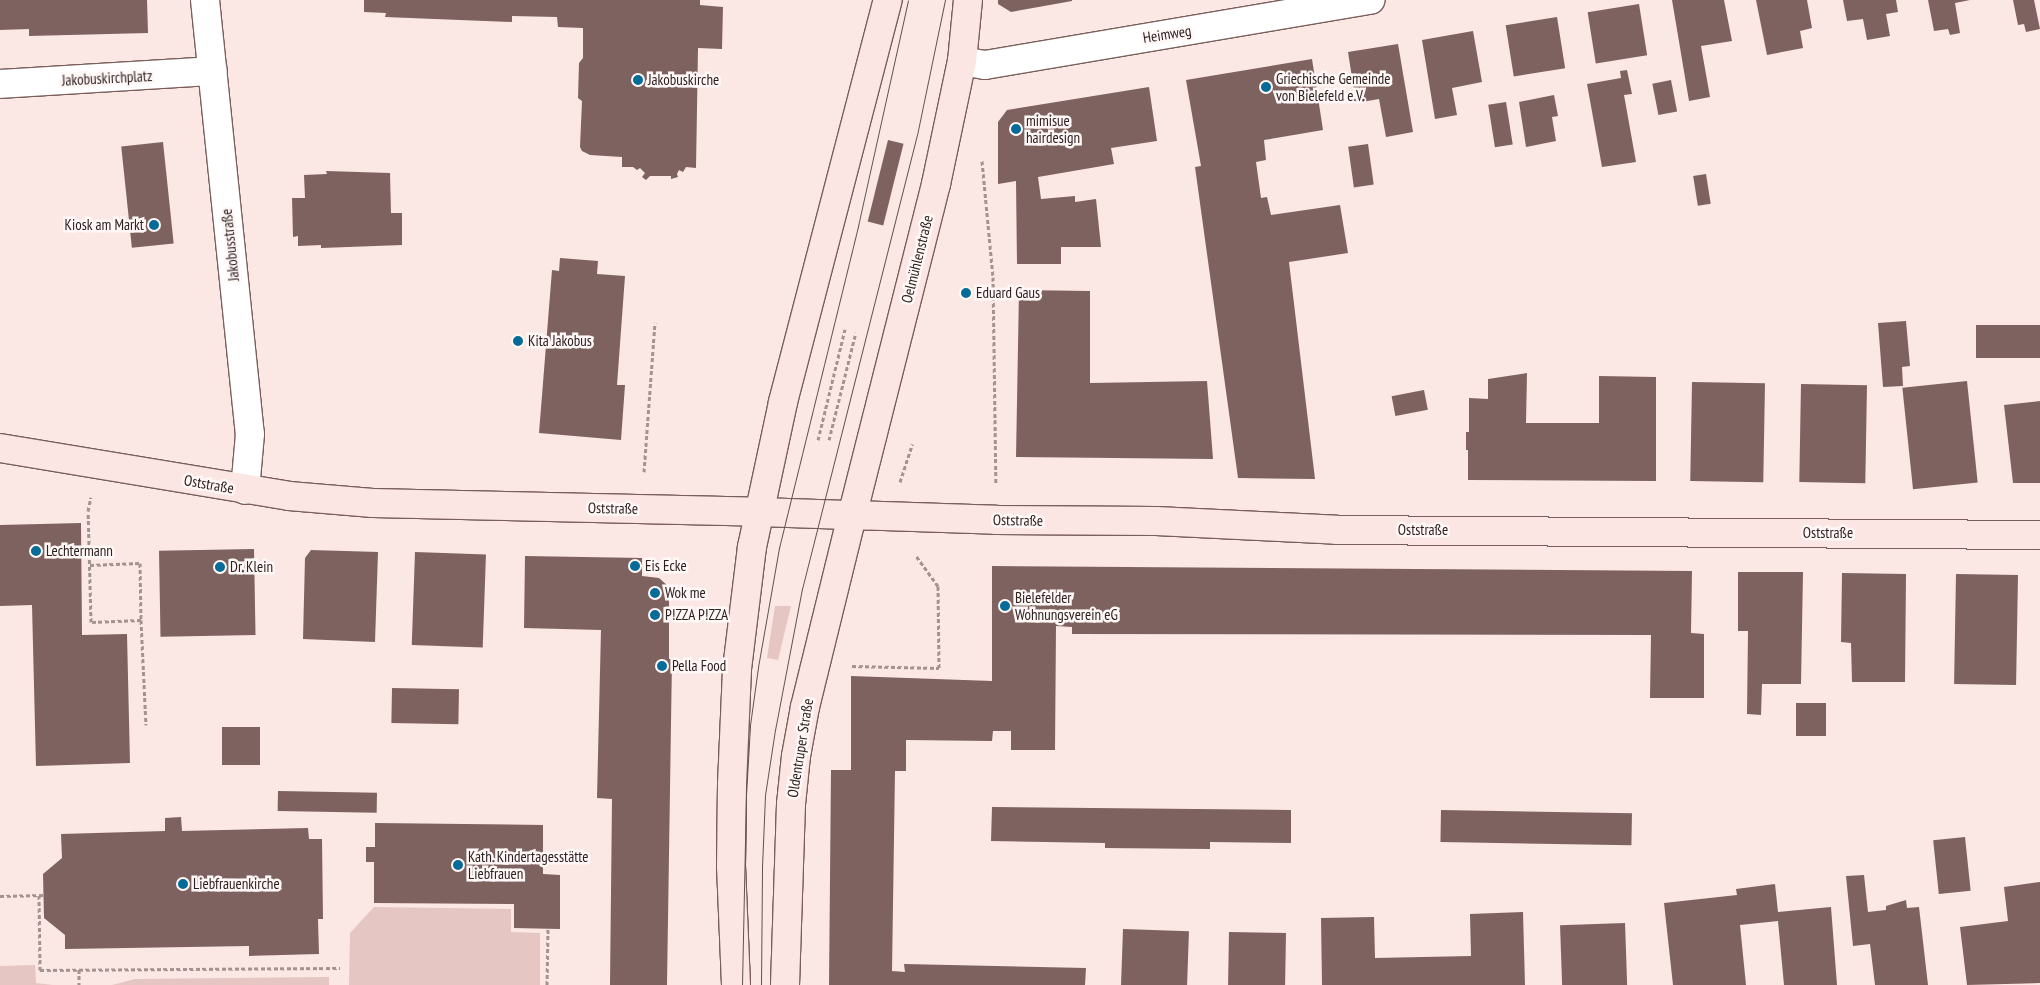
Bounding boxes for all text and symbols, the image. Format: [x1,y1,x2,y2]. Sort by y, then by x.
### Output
street label: Heimweg [1142,21,1192,47]
street label: Jakobuskirchplatz [61,67,153,89]
place label: Griechische Gemeinde von Bielefeld e.V. [1276,69,1390,104]
place label: Jakobuskirche [648,71,719,89]
marker: Jakobuskirche [632,74,644,86]
marker: Griechische Gemeinde von Bielefeld e.V. [1260,81,1272,93]
place label: mimisue hairdesign [1026,111,1080,146]
marker: mimisue hairdesign [1010,123,1022,135]
street label: Jakobusstraße [217,208,243,282]
street label: Oelmühlenstraße [897,213,937,305]
place label: Kiosk am Markt [64,216,144,234]
marker: Kiosk am Markt [148,219,160,231]
place label: Eduard Gaus [976,284,1040,302]
marker: Eduard Gaus [960,287,972,299]
place label: Kita Jakobus [528,332,592,350]
marker: Kita Jakobus [512,335,524,347]
street label: Oststraße [183,471,235,497]
street label: Oststraße [588,499,638,517]
street label: Oststraße [993,511,1043,529]
street label: Oststraße [1398,521,1448,539]
street label: Oststraße [1803,524,1853,542]
place label: Lechtermann [46,542,113,560]
marker: Lechtermann [30,545,42,557]
place label: Eis Ecke [645,557,687,575]
place label: Dr. Klein [230,558,274,576]
marker: Eis Ecke [629,560,641,572]
marker: Dr. Klein [214,561,226,573]
place label: Wok me [665,584,706,602]
marker: Wok me [649,587,661,599]
place label: Bielefelder Wohnungsverein eG [1015,588,1118,623]
marker: Bielefelder Wohnungsverein eG [999,600,1011,612]
place label: P!ZZA P!ZZA [665,606,729,624]
marker: P!ZZA P!ZZA [649,609,661,621]
place label: Pella Food [672,657,726,675]
marker: Pella Food [656,660,668,672]
street label: Oldentruper Straße [783,697,817,799]
place label: Kath. Kindertagesstätte Liebfrauen [468,847,589,882]
marker: Kath. Kindertagesstätte Liebfrauen [452,859,464,871]
place label: Liebfrauenkirche [193,875,280,893]
marker: Liebfrauenkirche [177,878,189,890]

